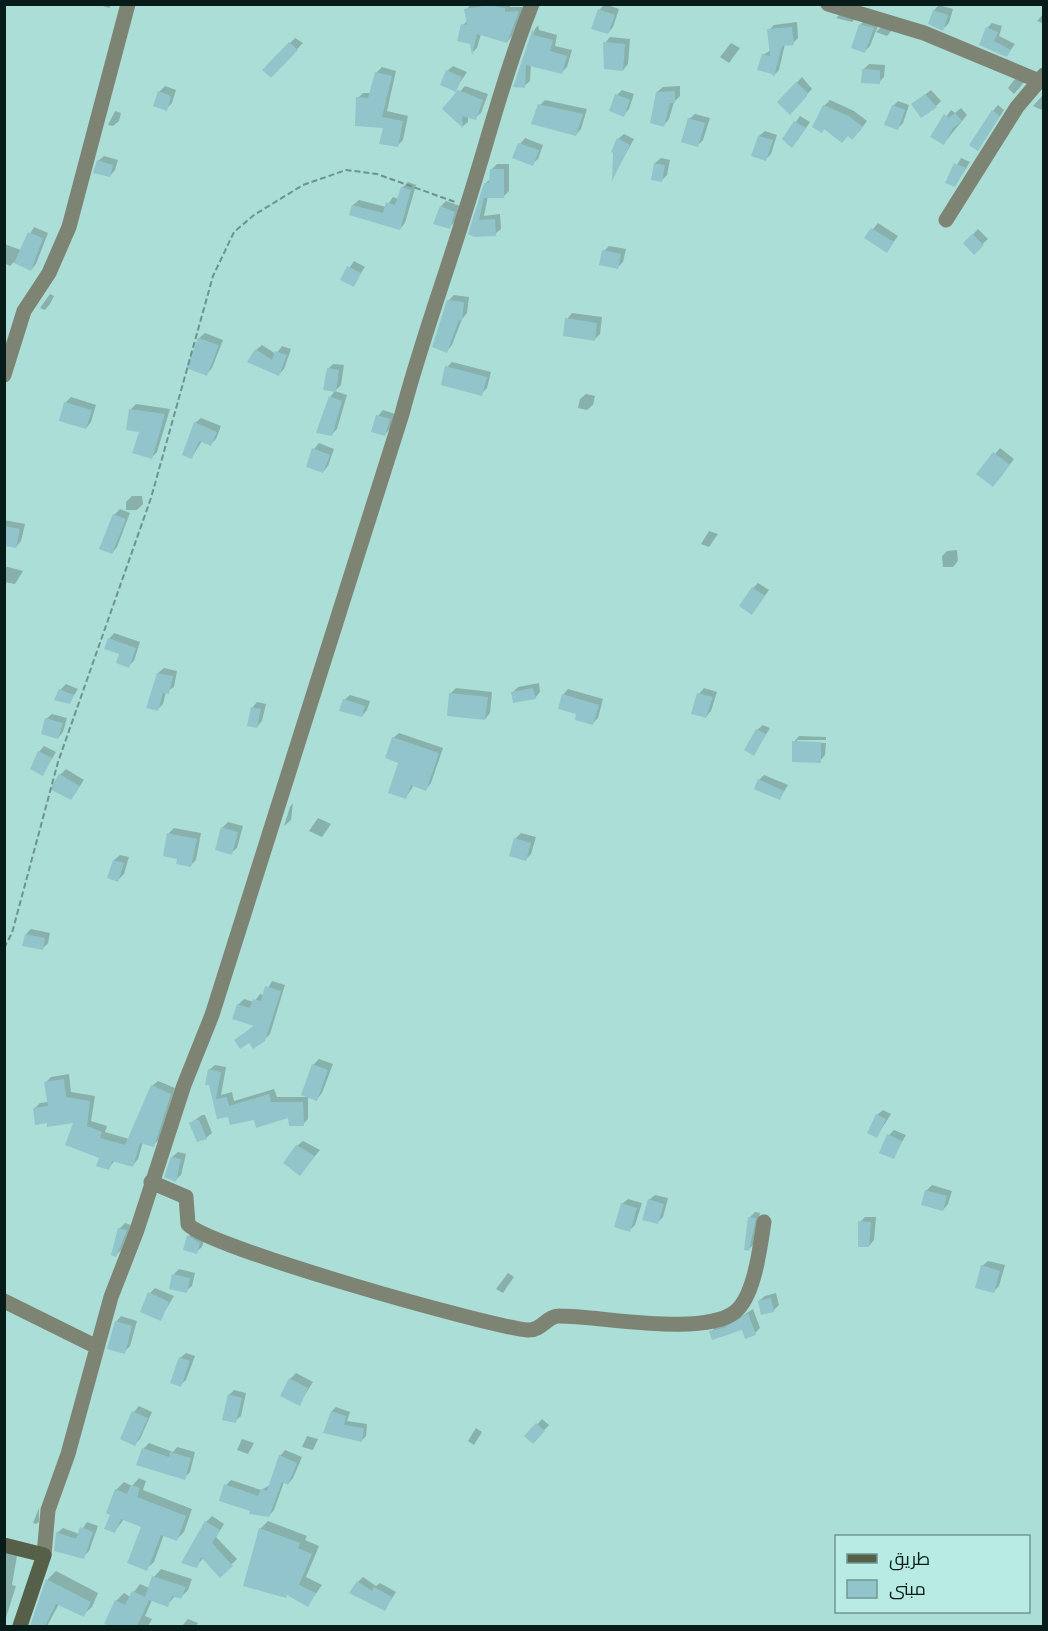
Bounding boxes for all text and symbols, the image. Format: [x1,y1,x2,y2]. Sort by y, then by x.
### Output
legend [835,1535,1030,1613]
text: طريق [889,1547,930,1571]
text: مبنى [889,1577,926,1600]

